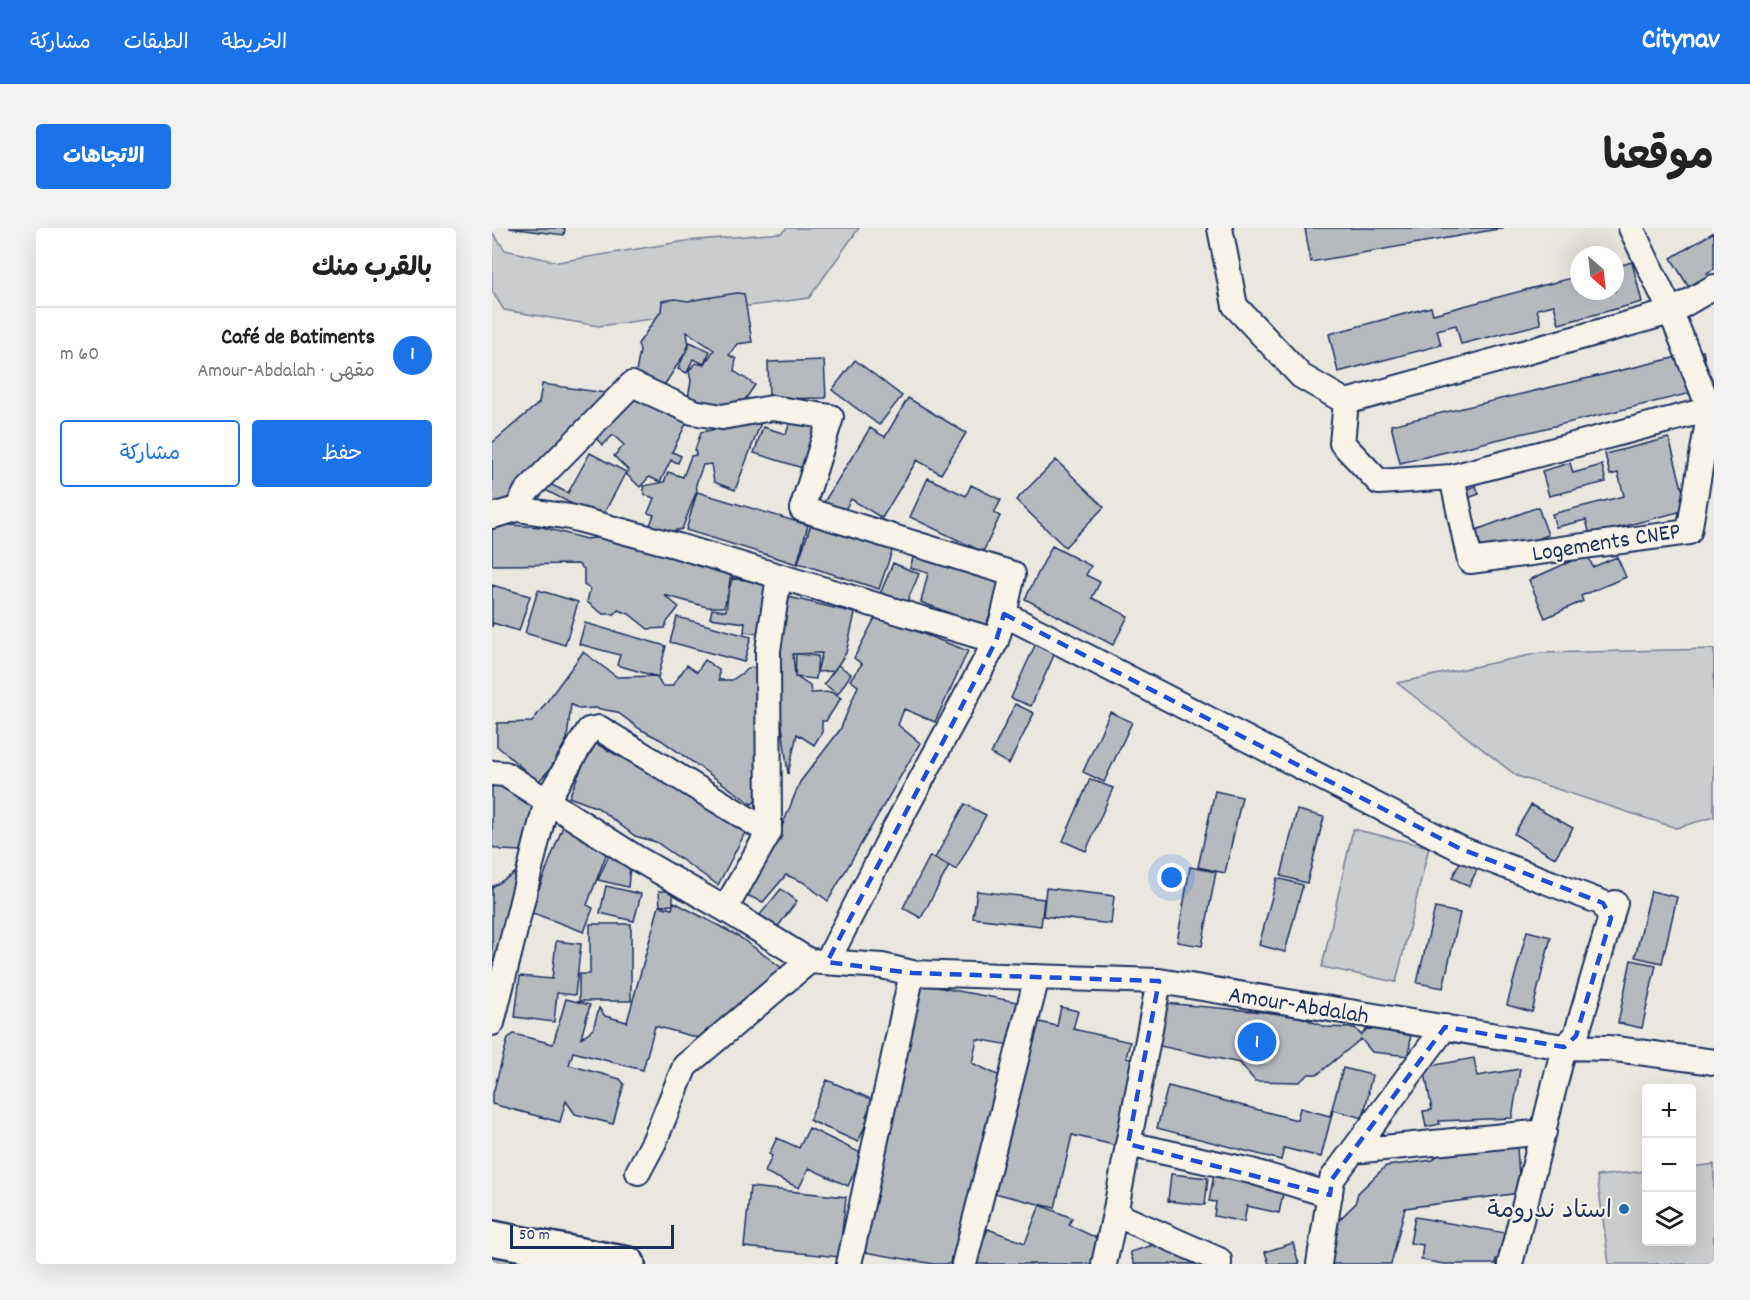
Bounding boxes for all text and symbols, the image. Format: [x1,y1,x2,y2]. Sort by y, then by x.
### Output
text: Citynav [1642,22,1720,62]
text: مشاركة [30,29,91,59]
text: الطبقات [124,29,189,59]
text: الخريطة [222,29,287,59]
button: الاتجاهات [36,124,171,189]
text: موقعنا [1603,130,1714,190]
north arrow [1570,246,1624,300]
text: بالقرب منك [312,251,432,288]
text: Café de Batiments [221,323,375,354]
text: 60 m [60,341,99,369]
text: 1 [410,341,415,369]
text: مقهى · Amour-Abdalah [197,358,375,386]
button: مشاركة [60,420,240,487]
button: حفظ [252,420,432,487]
street label: Logements CNEP [1530,515,1683,572]
your location [1157,863,1186,892]
street label: Amour-Abdalah [1226,979,1371,1035]
pin: 1 [1238,1020,1276,1064]
map controls [1642,1084,1696,1246]
button: + [1642,1084,1696,1138]
button: − [1642,1138,1696,1192]
button: layers [1642,1192,1696,1246]
place label: استاد ندرومة [1487,1195,1612,1229]
marker: استاد ندرومة [1617,1202,1631,1216]
scale bar [510,1222,674,1250]
text: 50 m [519,1224,550,1247]

